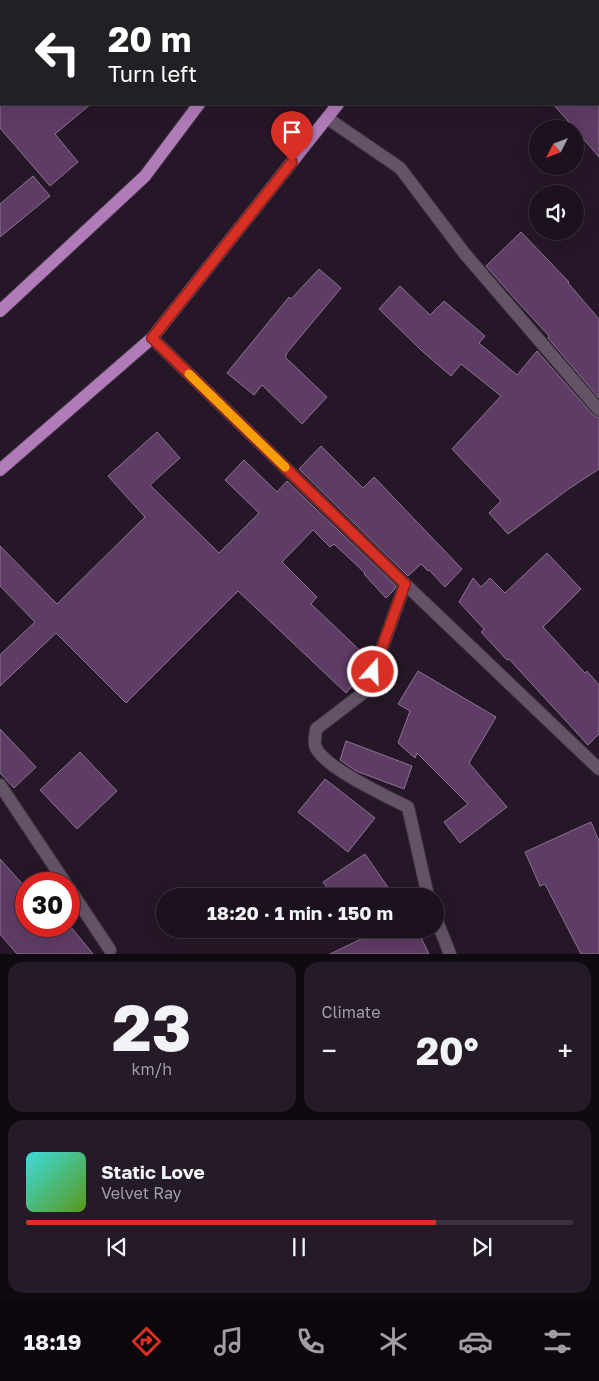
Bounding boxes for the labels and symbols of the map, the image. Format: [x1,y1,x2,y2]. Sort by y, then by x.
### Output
pin [271,111,313,162]
north arrow [529,120,584,175]
position arrow [346,645,398,697]
speed limit sign: 30 [15,872,80,937]

